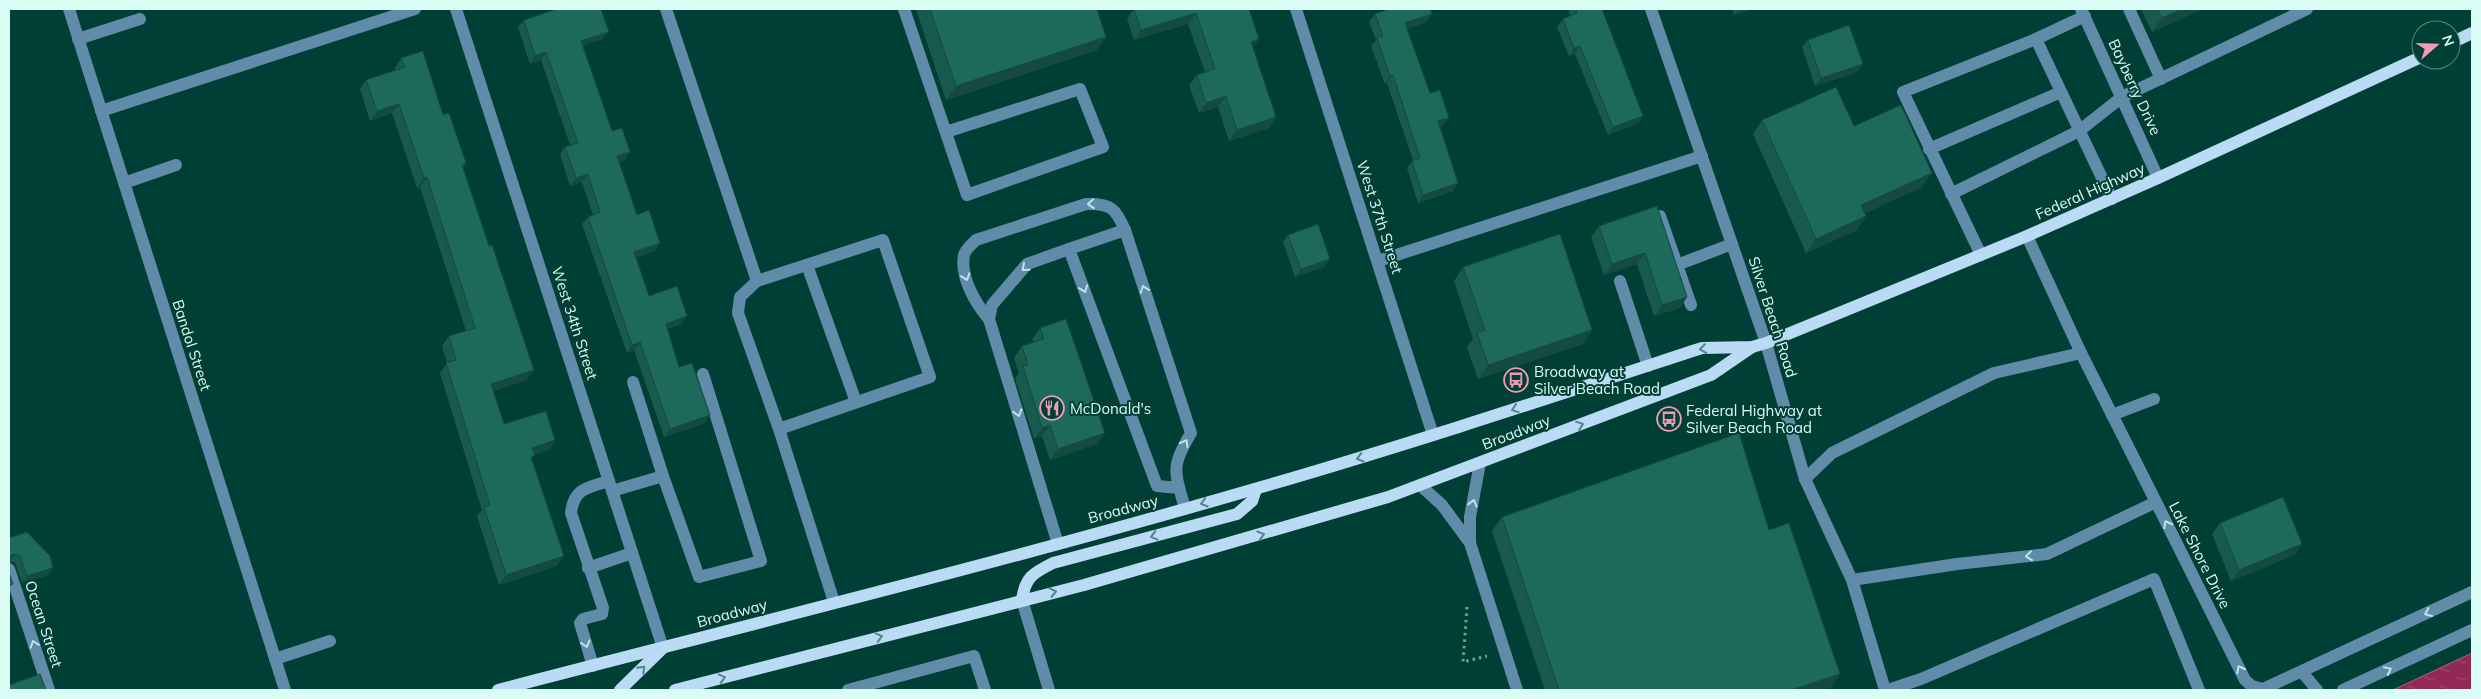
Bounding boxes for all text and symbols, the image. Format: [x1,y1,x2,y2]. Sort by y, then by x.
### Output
north arrow [2411,20,2461,70]
text: N [2438,33,2458,49]
street label: Bayberry Drive [2104,36,2166,138]
street label: West 37th Street [1353,158,1407,276]
street label: Federal Highway [2032,158,2148,224]
one-way arrow [1086,198,1094,209]
street label: Silver Beach Road [1744,254,1802,380]
one-way arrow [1022,262,1031,271]
street label: West 34th Street [548,264,602,382]
one-way arrow [960,272,970,281]
one-way arrow [1078,284,1088,293]
one-way arrow [1140,285,1150,294]
street label: Bandol Street [168,297,216,393]
one-way arrow [1699,344,1708,354]
place label: Broadway at Silver Beach Road [1534,362,1660,398]
bus stop icon: Broadway at Silver Beach Road [1503,367,1529,393]
restaurant icon: McDonald's [1039,395,1065,421]
place label: McDonald's [1070,399,1151,418]
place label: Federal Highway at Silver Beach Road [1686,401,1822,437]
one-way arrow [1511,403,1520,413]
bus stop icon: Federal Highway at Silver Beach Road [1656,406,1682,432]
one-way arrow [1012,408,1022,416]
street label: Broadway [1479,410,1553,454]
one-way arrow [1575,421,1584,431]
one-way arrow [1179,439,1189,448]
one-way arrow [1357,453,1365,463]
street label: Broadway [1086,491,1160,527]
one-way arrow [1200,498,1209,508]
street label: Lake Shore Drive [2165,498,2235,612]
one-way arrow [1468,499,1478,507]
one-way arrow [2163,520,2173,529]
one-way arrow [1150,530,1159,541]
one-way arrow [1256,530,1264,540]
one-way arrow [2025,550,2033,561]
street label: Ocean Street [21,578,67,670]
one-way arrow [1049,587,1058,598]
street label: Broadway [695,595,769,631]
one-way arrow [2424,606,2433,617]
one-way arrow [875,632,883,643]
one-way arrow [580,639,590,648]
one-way arrow [30,640,40,649]
one-way arrow [636,666,645,675]
one-way arrow [2236,666,2246,675]
one-way arrow [2382,666,2391,676]
one-way arrow [717,673,726,684]

